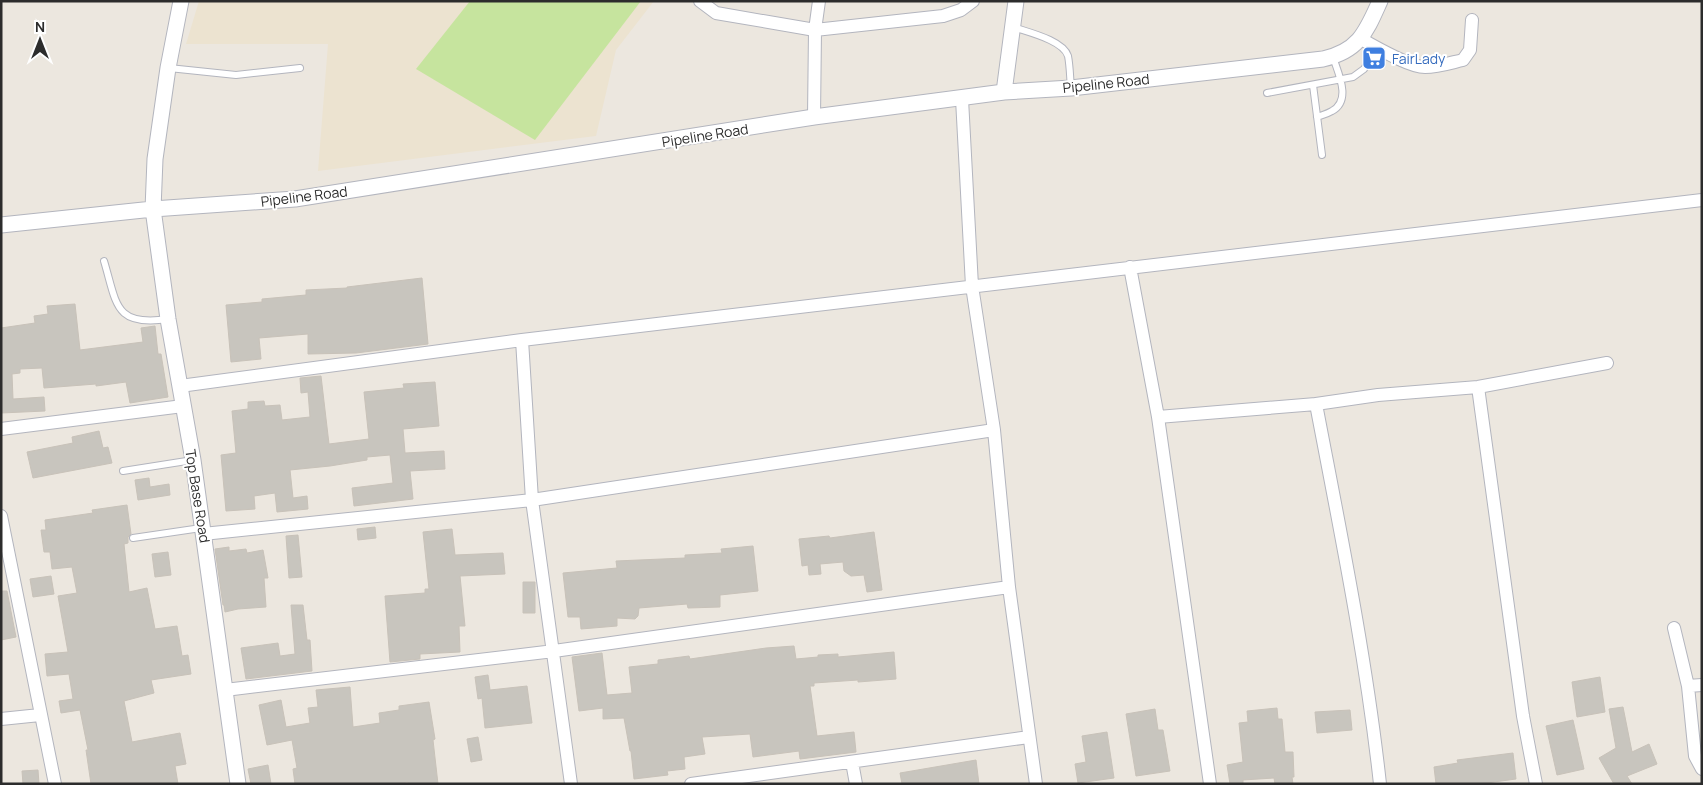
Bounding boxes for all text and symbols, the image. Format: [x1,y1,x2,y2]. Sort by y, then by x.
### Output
north arrow [15,15,65,65]
text: N [35,17,45,36]
supermarket icon: FairLady [1361,45,1387,71]
place label: FairLady [1392,49,1446,68]
street label: Pipeline Road [1062,69,1150,97]
street label: Pipeline Road [660,119,750,151]
street label: Pipeline Road [260,181,348,211]
street label: Top Base Road [181,448,215,544]

